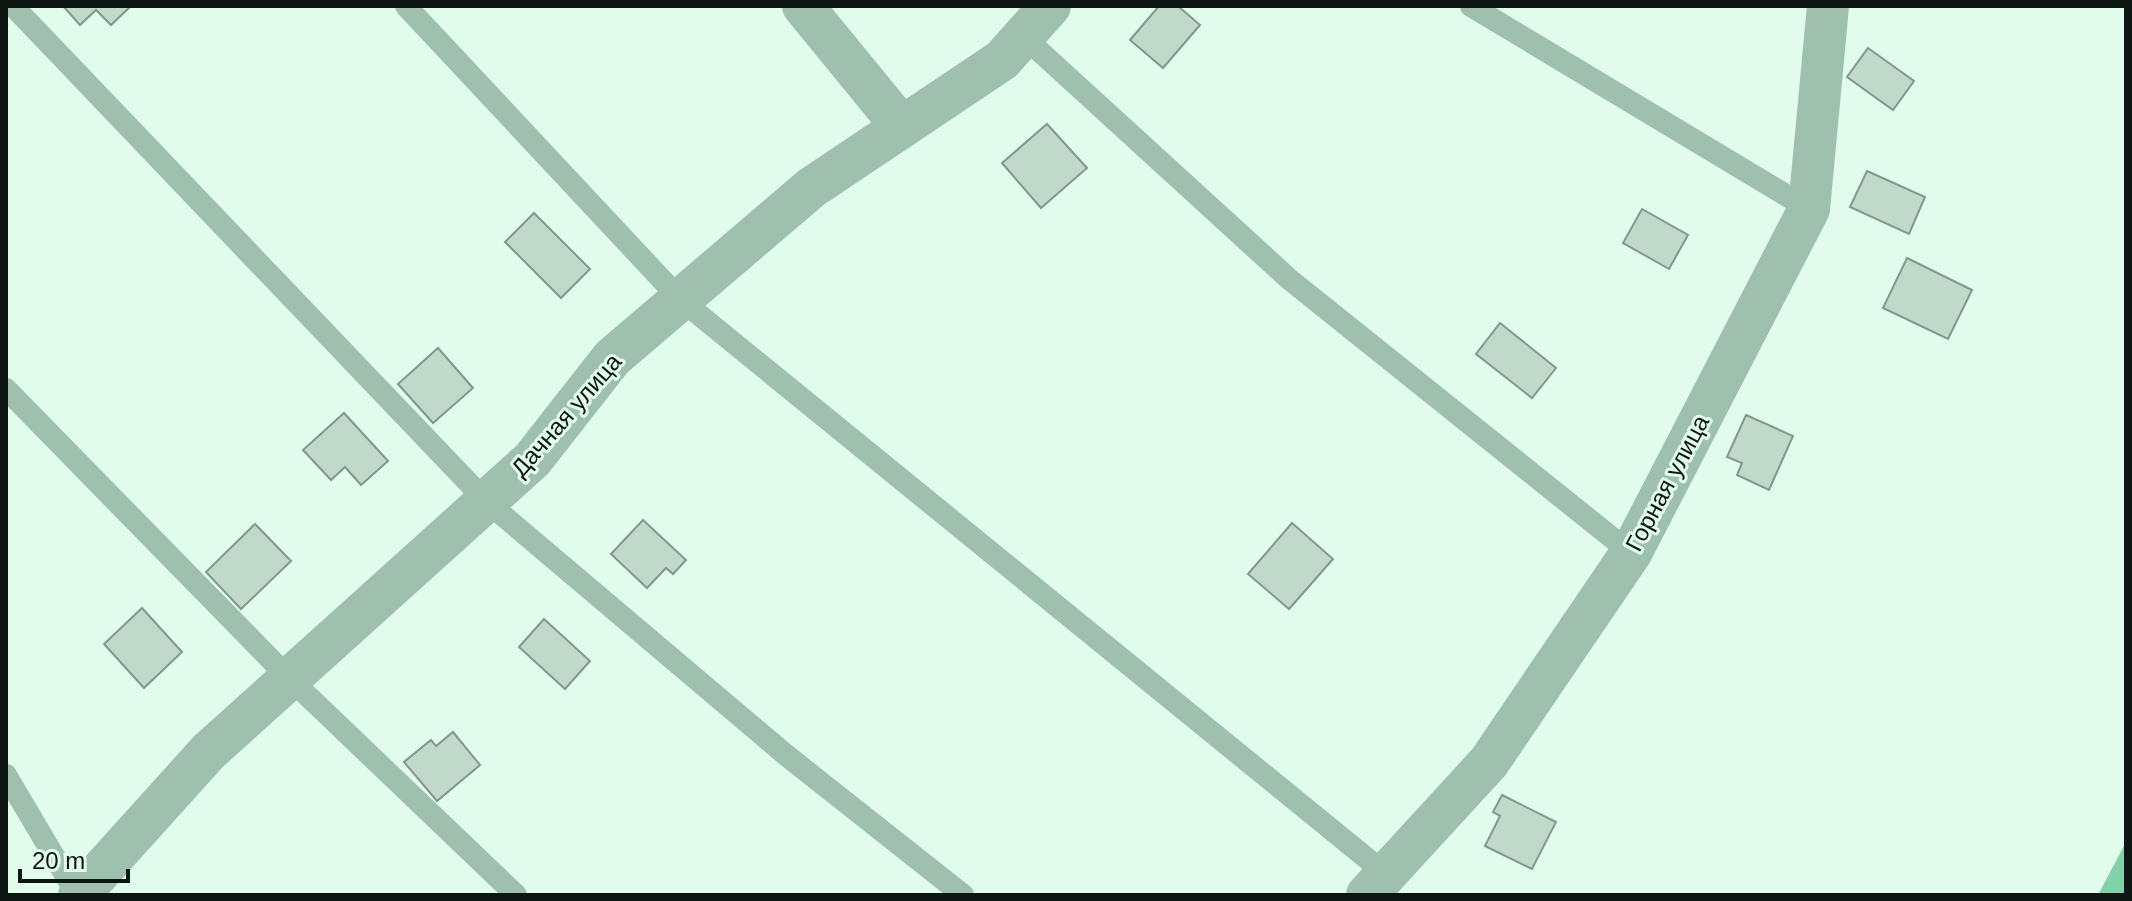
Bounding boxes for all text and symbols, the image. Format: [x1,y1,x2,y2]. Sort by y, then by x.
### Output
street label: Дачная улица [505,348,627,482]
street label: Горная улица [1620,410,1715,556]
scale bar [20,833,128,883]
text: 20 m [32,847,85,874]

